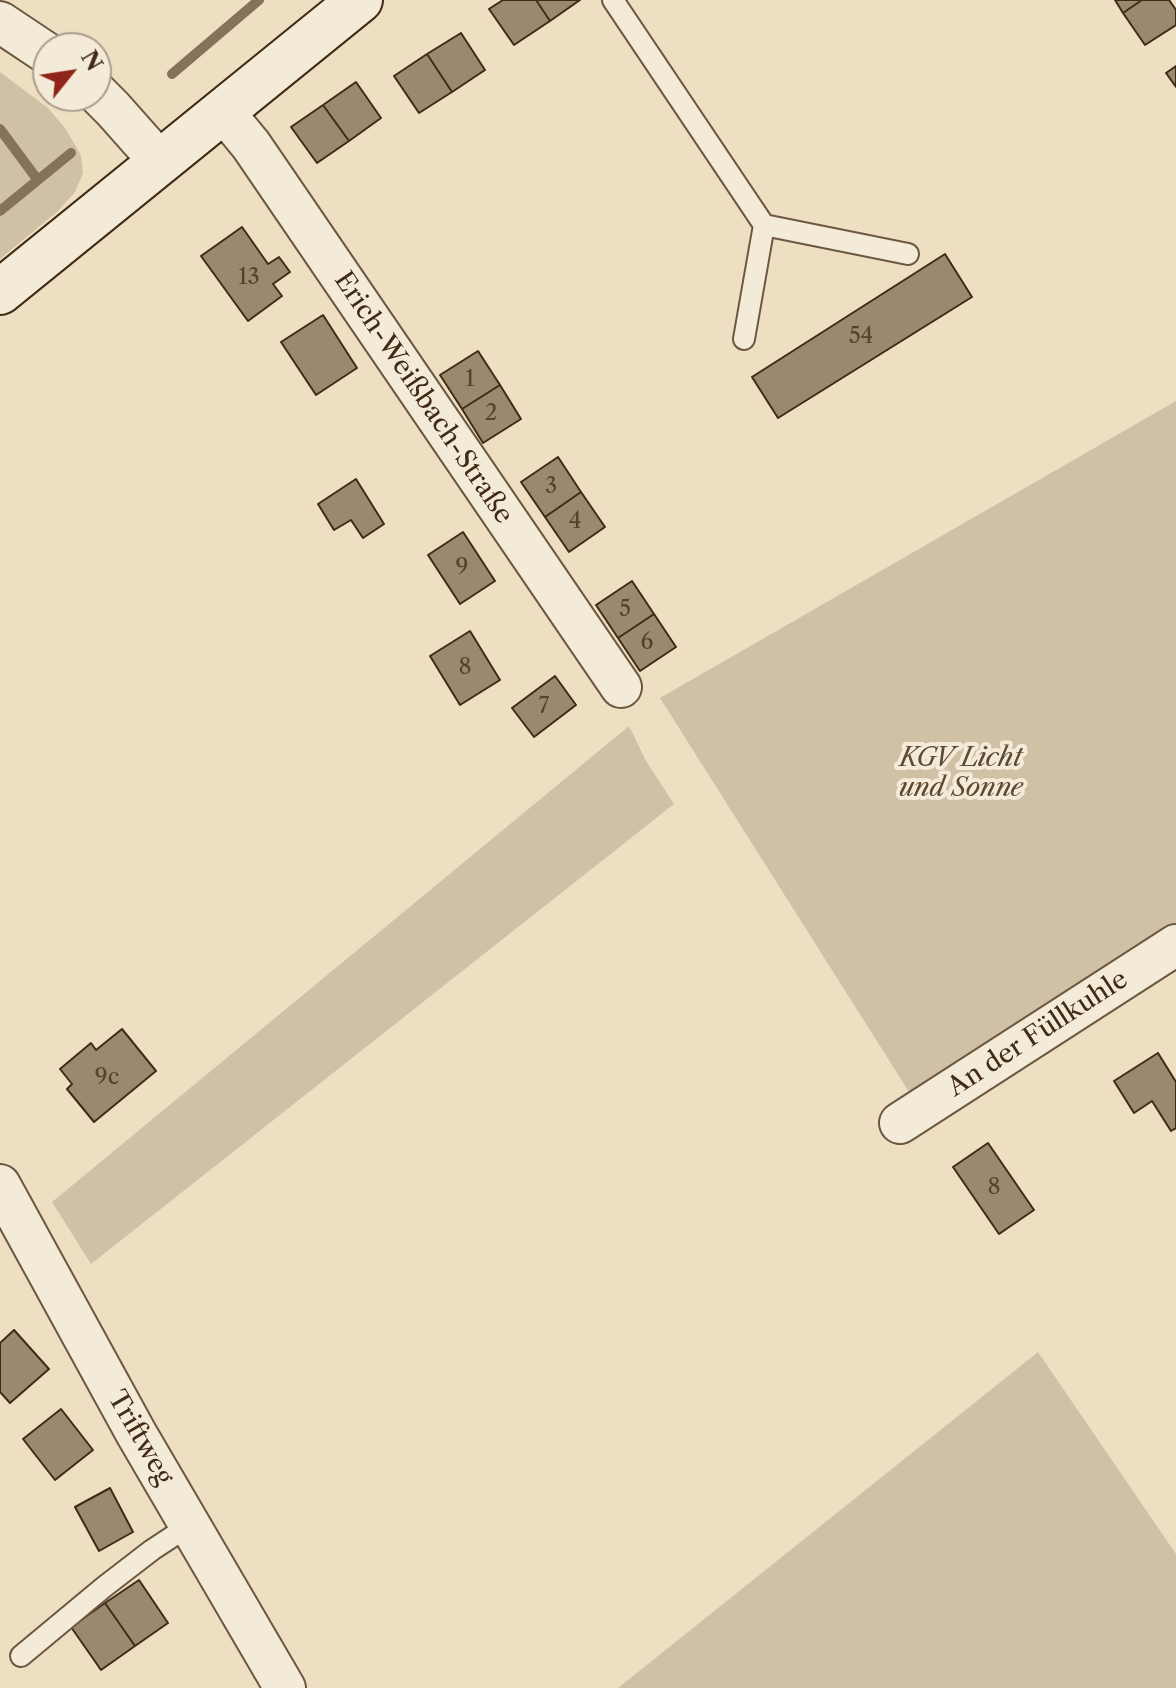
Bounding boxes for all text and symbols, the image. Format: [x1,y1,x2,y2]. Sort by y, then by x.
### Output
north arrow [32,32,112,112]
text: N [75,46,108,76]
house number: 13 [238,265,260,291]
street label: Erich-Weißbach-Straße [327,266,519,530]
house number: 54 [849,324,873,350]
house number: 1 [465,367,475,393]
house number: 2 [485,401,497,427]
house number: 3 [545,474,557,500]
house number: 4 [569,509,581,535]
house number: 9 [456,555,468,581]
house number: 5 [619,597,631,623]
house number: 6 [641,630,653,656]
house number: 8 [458,655,472,681]
house number: 7 [539,694,549,720]
park label: KGV Licht und Sonne [899,742,1023,804]
street label: An der Füllkuhle [942,964,1134,1104]
house number: 9c [95,1065,119,1091]
house number: 8 [987,1175,1001,1201]
street label: Triftweg [101,1385,179,1491]

